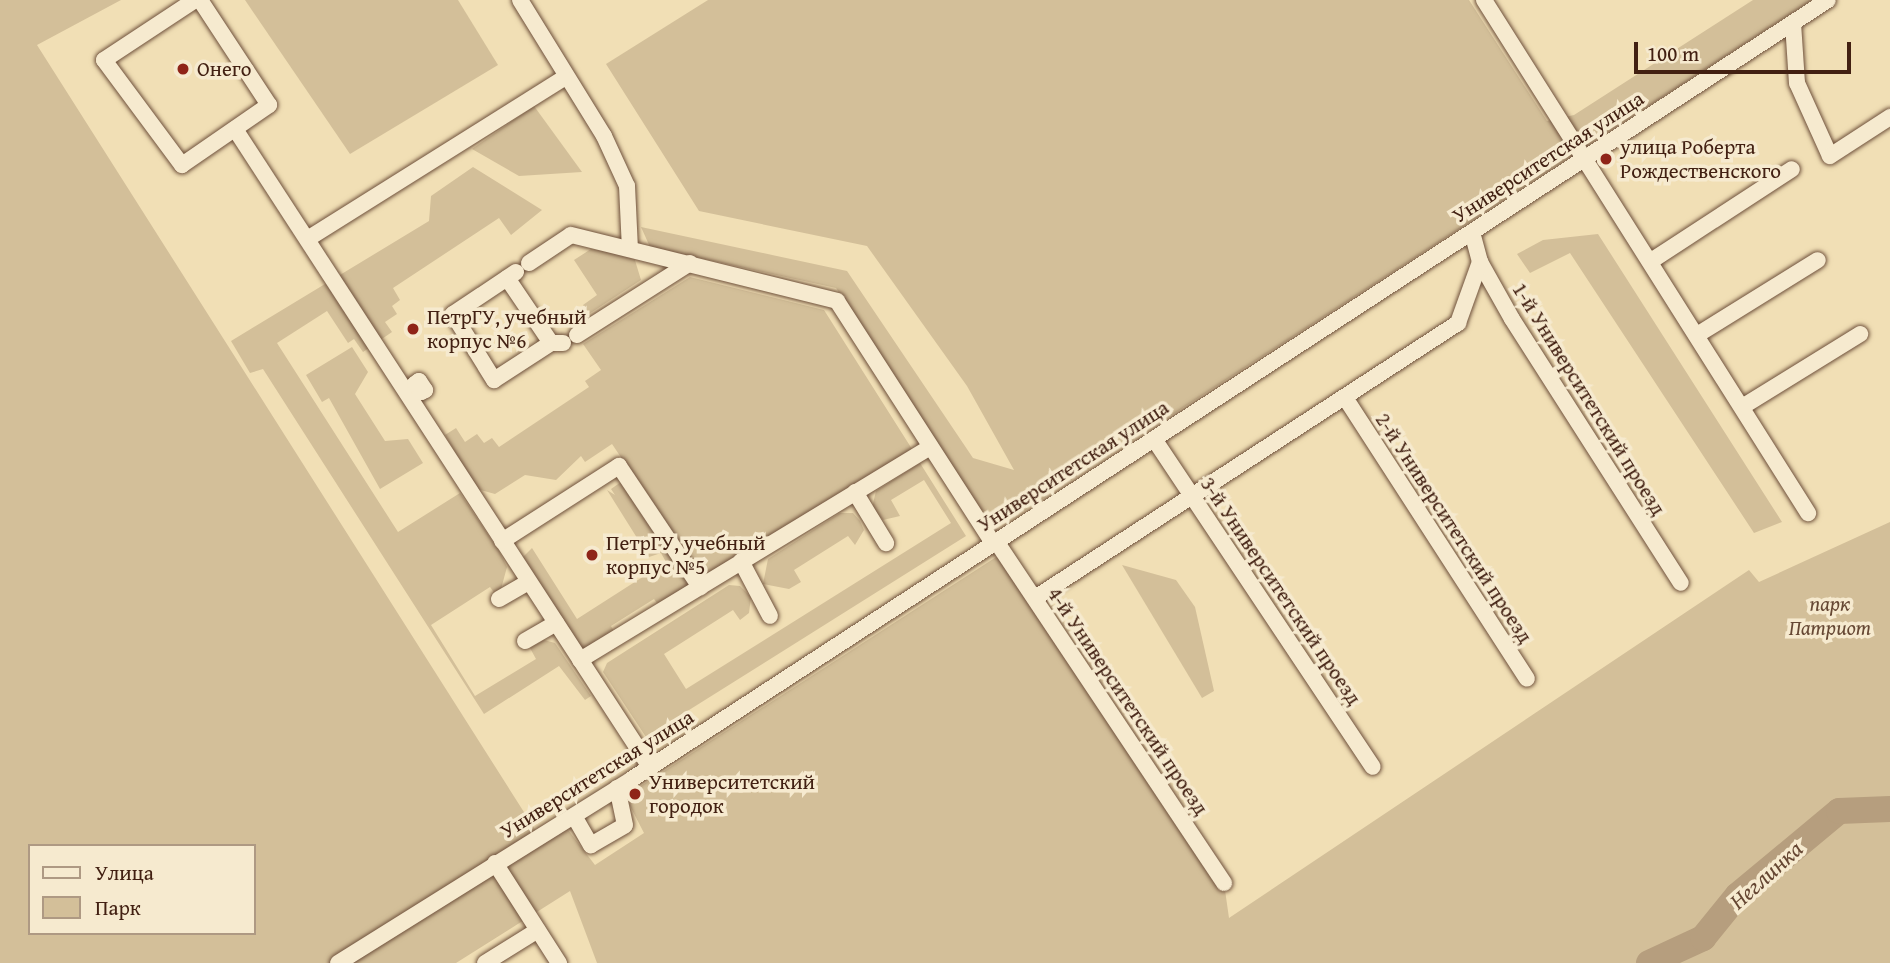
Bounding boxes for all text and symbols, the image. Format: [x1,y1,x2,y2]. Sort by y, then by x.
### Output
scale bar [1638,28,1855,72]
text: 100 m [1647,38,1699,69]
place label: Онего [197,56,251,82]
marker: Онего [175,61,191,77]
street label: Университетская улица [1448,86,1648,228]
place label: улица Роберта Рождественского [1620,134,1781,184]
marker: улица Роберта Рождественского [1598,151,1614,167]
street label: 1-й Университетский проезд [1507,278,1671,520]
place label: ПетрГУ, учебный корпус №6 [427,304,586,354]
marker: ПетрГУ, учебный корпус №6 [405,321,421,337]
street label: Университетская улица [973,395,1173,537]
street label: 2-й Университетский проезд [1370,408,1538,648]
street label: 3-й Университетский проезд [1195,472,1367,710]
place label: ПетрГУ, учебный корпус №5 [606,530,765,580]
marker: ПетрГУ, учебный корпус №5 [584,547,600,563]
street label: 4-й Университетский проезд [1042,582,1214,820]
park label: парк Патриот [1789,591,1871,641]
street label: Университетская улица [496,704,698,844]
place label: Университетский городок [649,769,815,819]
marker: Университетский городок [627,786,643,802]
water label: Неглинка [1724,835,1808,915]
legend [28,844,256,935]
text: Улица [95,857,154,888]
text: Парк [95,892,141,923]

